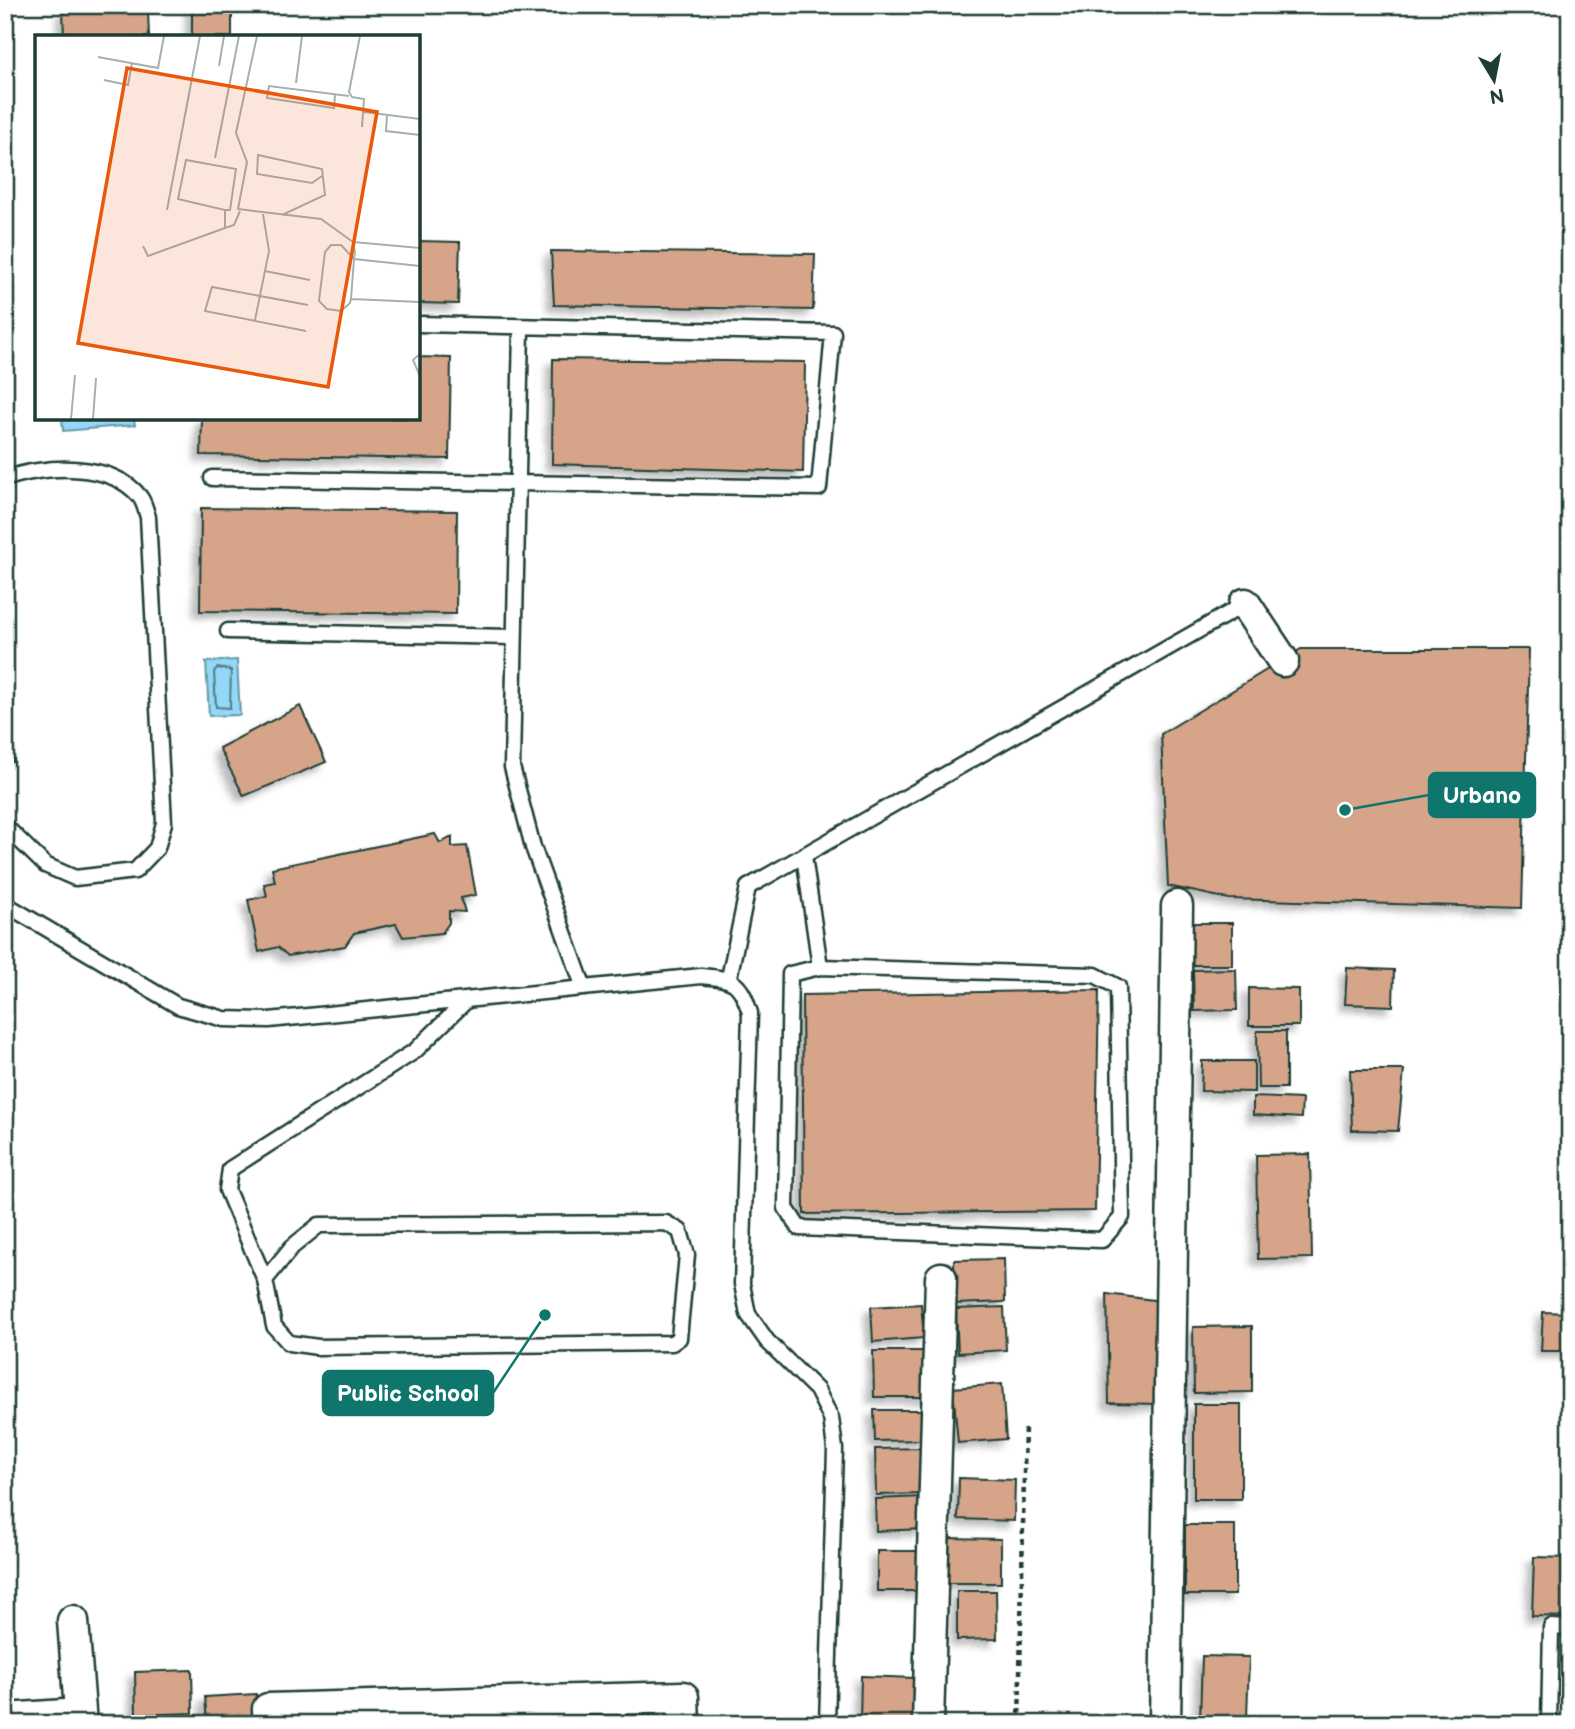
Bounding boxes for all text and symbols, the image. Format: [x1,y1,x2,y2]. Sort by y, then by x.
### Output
inset map [35,35,420,420]
north arrow [1460,46,1530,116]
text: N [1488,83,1506,108]
callout: Urbano [1429,773,1535,817]
text: Urbano [1443,782,1521,810]
callout: Public School [323,1371,493,1415]
text: Public School [337,1380,479,1408]

